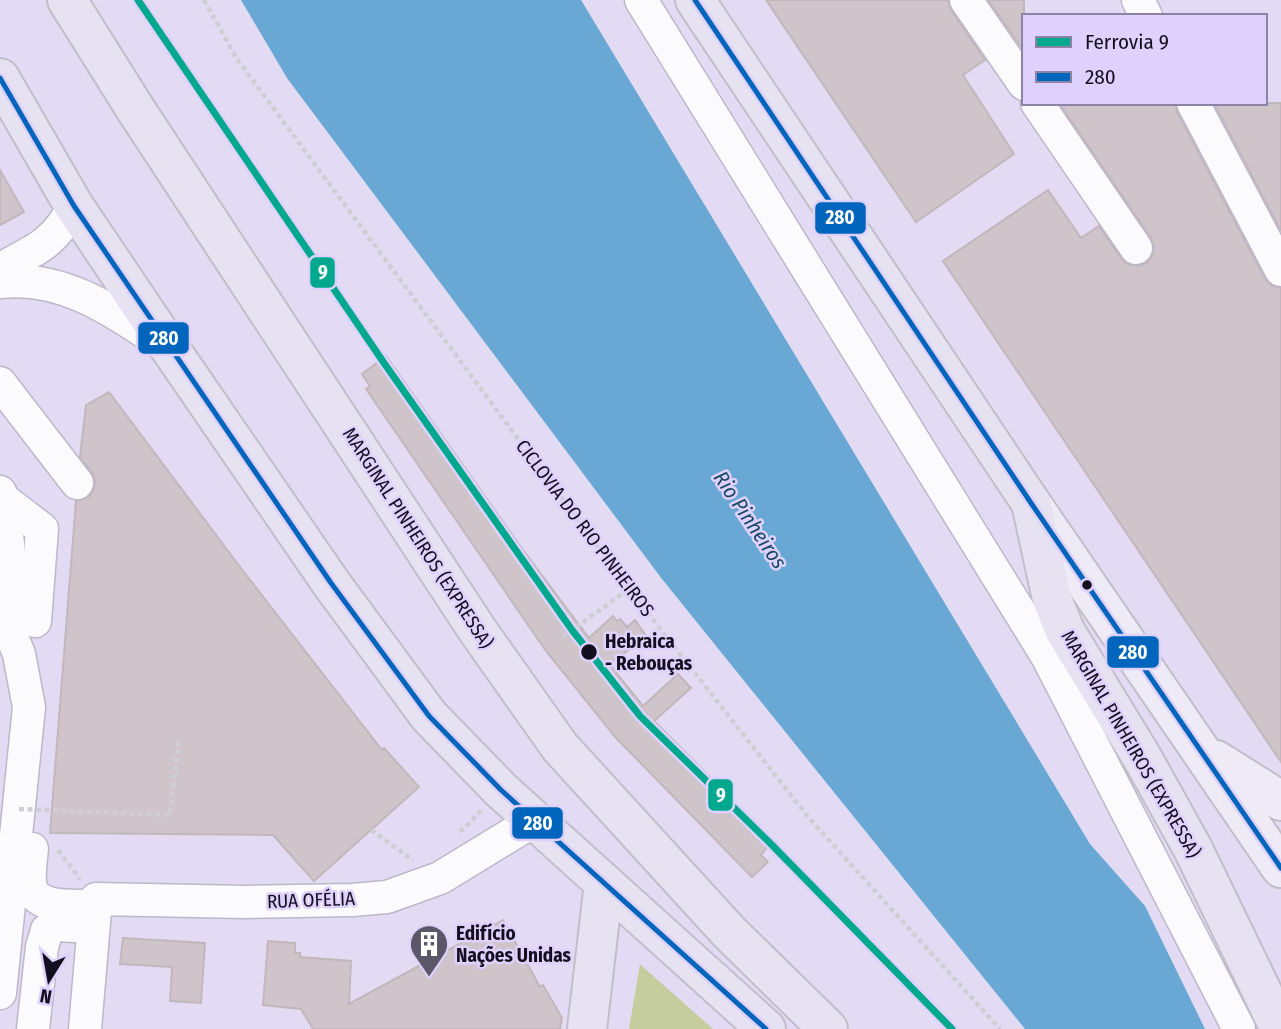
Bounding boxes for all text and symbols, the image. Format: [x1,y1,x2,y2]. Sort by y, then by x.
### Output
legend [1022,14,1267,105]
text: Ferrovia 9 [1085,29,1169,55]
text: 280 [1085,64,1116,90]
line badge: 280 [814,201,867,235]
text: 280 [824,206,855,229]
line badge: 9 [309,256,336,289]
text: 9 [318,261,328,284]
line badge: 280 [137,321,190,355]
text: 280 [148,327,179,350]
street label: MARGINAL PINHEIROS (EXPRESSA) [338,423,498,653]
street label: CICLOVIA DO RIO PINHEIROS [511,435,659,621]
water label: Rio Pinheiros [708,466,792,574]
unlabelled marker [1080,578,1094,592]
street label: MARGINAL PINHEIROS (EXPRESSA) [1056,626,1206,862]
place label: Hebraica - Rebouças [605,630,693,675]
line badge: 280 [1106,635,1160,669]
text: 280 [1117,641,1148,664]
marker: Hebraica - Rebouças [579,642,599,662]
line badge: 9 [707,778,734,812]
text: 9 [716,784,726,807]
line badge: 280 [511,806,564,840]
text: 280 [522,812,553,835]
street label: RUA OFÉLIA [267,887,355,913]
place label: Edifício Nações Unidas [456,922,572,967]
building icon: Edifício Nações Unidas [408,923,450,978]
north arrow [14,945,84,1015]
text: N [38,984,54,1009]

